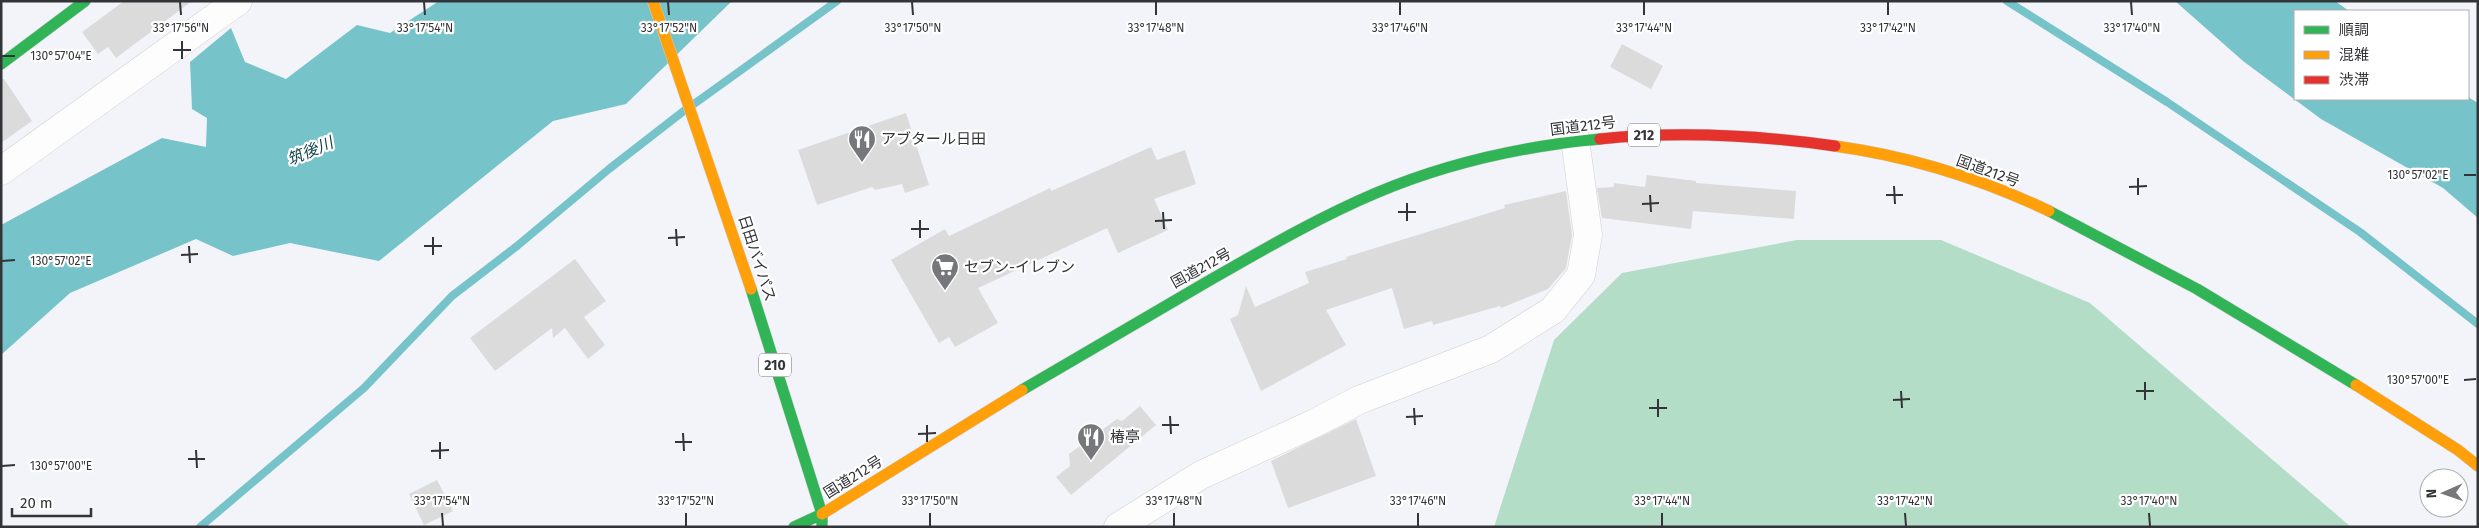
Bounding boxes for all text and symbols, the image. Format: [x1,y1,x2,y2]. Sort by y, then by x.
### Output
legend [2294,10,2469,100]
text: 33°17'56"N [153,21,209,35]
text: 33°17'54"N [397,21,453,35]
text: 33°17'52"N [641,21,697,35]
text: 33°17'50"N [884,21,942,35]
text: 33°17'48"N [1128,21,1184,35]
text: 33°17'46"N [1372,21,1428,35]
text: 33°17'44"N [1616,21,1672,35]
text: 33°17'42"N [1860,21,1916,35]
text: 33°17'40"N [2104,21,2160,35]
text: 順調 [2339,21,2369,39]
text: 混雑 [2339,46,2369,64]
text: 130°57'04"E [30,49,92,63]
text: 渋滞 [2339,71,2369,89]
street label: 国道212号 [1549,113,1617,139]
restaurant icon: アブタール日田 [847,124,877,163]
road number: 212 [1628,124,1660,146]
place label: アブタール日田 [881,130,986,148]
water label: 筑後川 [284,132,338,169]
street label: 国道212号 [1954,151,2022,191]
text: 130°57'02"E [2387,168,2449,182]
street label: 日田バイパス [735,213,779,303]
street label: 国道212号 [1168,244,1234,292]
supermarket icon: セブン-イレブン [930,252,960,291]
text: 130°57'02"E [30,254,92,268]
place label: セブン-イレブン [964,258,1075,276]
road number: 210 [759,354,791,376]
text: 130°57'00"E [2387,373,2449,387]
restaurant icon: 椿亭 [1076,422,1106,461]
place label: 椿亭 [1110,428,1140,446]
street label: 国道212号 [820,452,886,502]
text: 130°57'00"E [30,459,92,473]
north arrow [2419,468,2469,518]
scale bar [12,486,91,518]
text: N [2423,488,2440,498]
text: 20 m [20,494,53,512]
text: 33°17'54"N [414,494,470,508]
text: 33°17'52"N [658,494,714,508]
text: 33°17'50"N [901,494,959,508]
text: 33°17'48"N [1146,494,1202,508]
text: 33°17'46"N [1390,494,1446,508]
text: 33°17'44"N [1634,494,1690,508]
text: 33°17'42"N [1877,494,1933,508]
text: 33°17'40"N [2121,494,2177,508]

